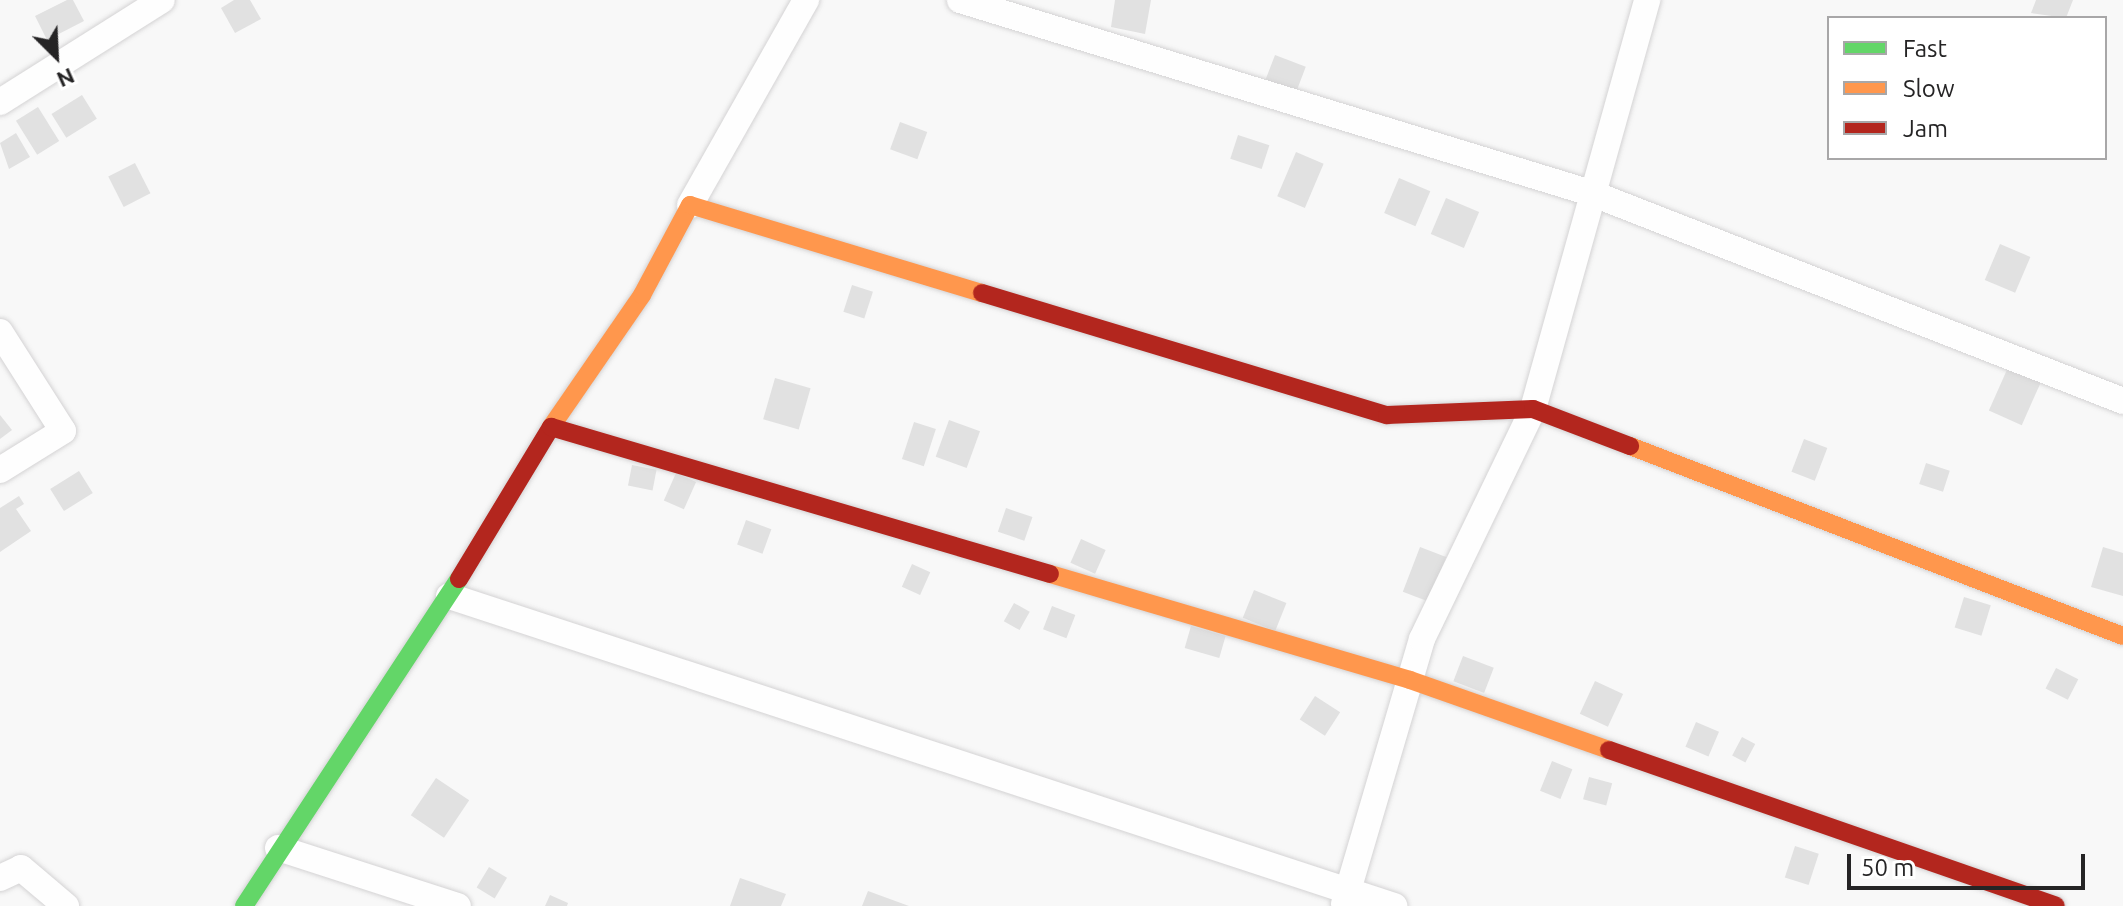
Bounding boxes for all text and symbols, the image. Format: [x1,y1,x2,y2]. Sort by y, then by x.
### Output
north arrow [16,16,96,96]
legend [1827,16,2107,160]
text: Fast [1903,35,1947,62]
text: N [53,64,79,93]
text: Slow [1903,75,1955,102]
text: Jam [1903,115,1948,142]
scale bar [1851,838,2089,888]
text: 50 m [1861,854,1914,881]

